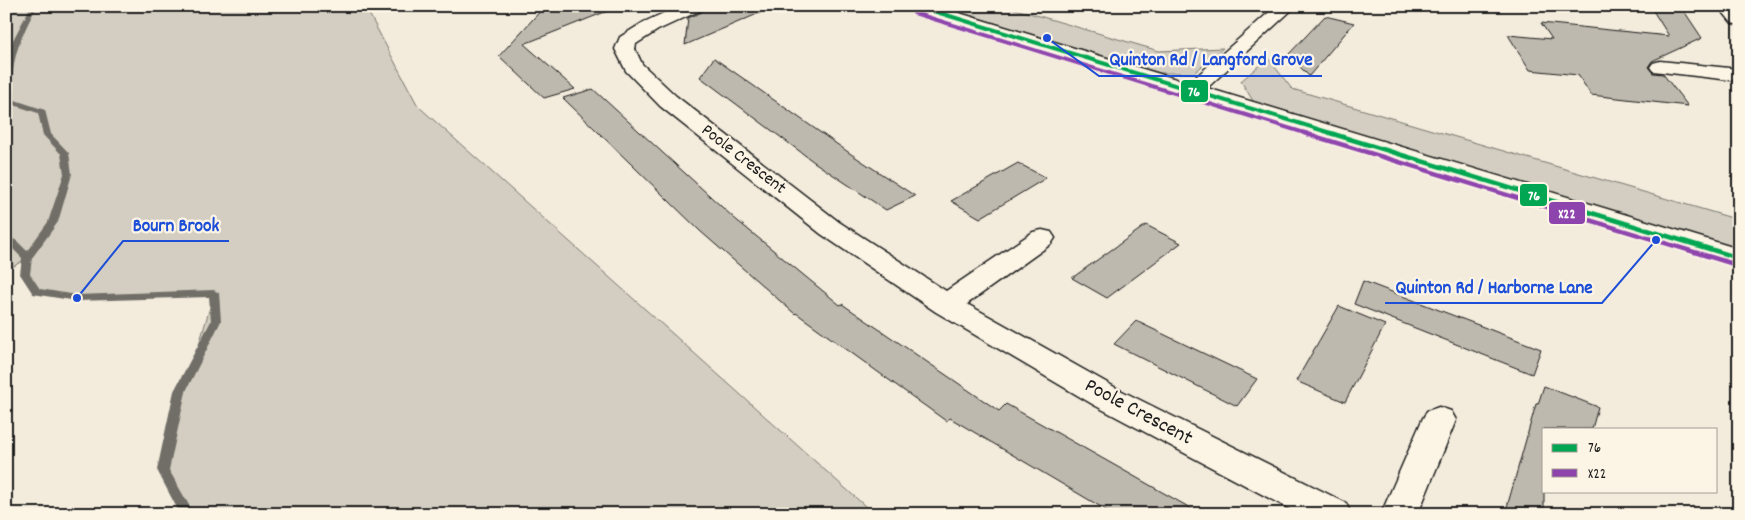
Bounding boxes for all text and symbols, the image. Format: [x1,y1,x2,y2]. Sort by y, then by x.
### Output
callout: Quinton Rd / Langford Grove [1099,42,1322,76]
text: Quinton Rd / Langford Grove [1109,48,1313,75]
line badge: 76 [1180,79,1209,103]
text: 76 [1188,83,1200,103]
street label: Poole Crescent [695,119,791,201]
line badge: 76 [1519,183,1548,207]
text: 76 [1528,187,1540,207]
line badge: X22 [1548,201,1586,225]
text: X22 [1558,205,1576,225]
callout: Bourn Brook [123,207,229,241]
text: Bourn Brook [133,214,219,241]
callout: Quinton Rd / Harborne Lane [1385,269,1602,303]
text: Quinton Rd / Harborne Lane [1395,276,1593,303]
street label: Poole Crescent [1079,372,1198,454]
legend [1542,428,1718,492]
text: 76 [1588,438,1601,460]
text: X22 [1588,464,1606,486]

